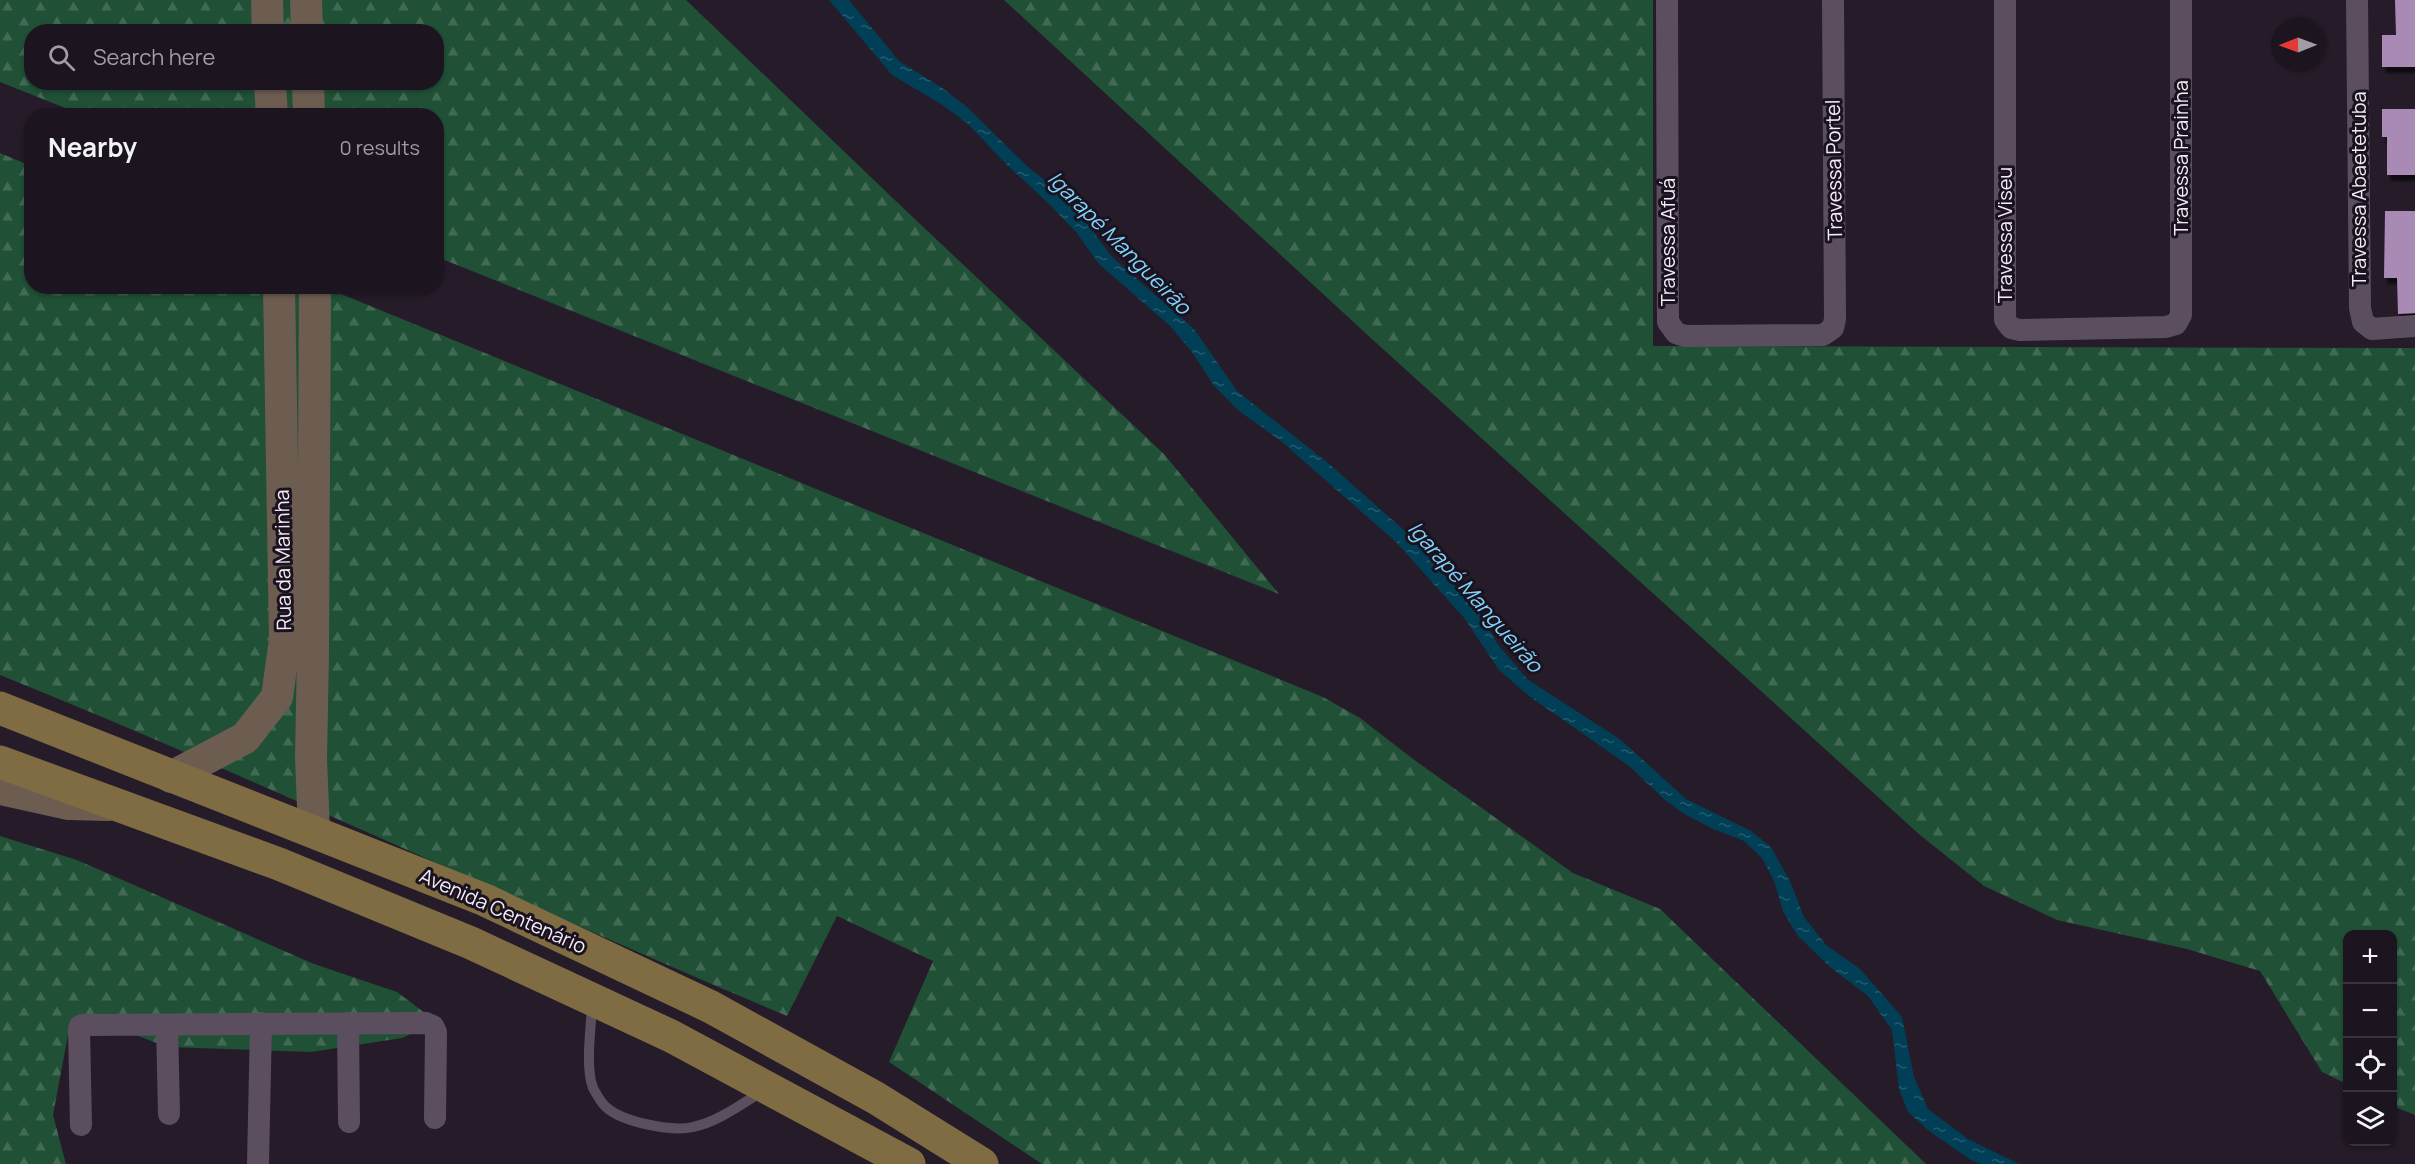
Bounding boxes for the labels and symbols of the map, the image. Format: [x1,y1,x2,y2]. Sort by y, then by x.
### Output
north arrow [2271,18,2325,72]
street label: Travessa Prainha [2167,80,2194,236]
street label: Travessa Abaetetuba [2345,91,2372,287]
street label: Travessa Portel [1819,99,1848,241]
water label: Igarapé Mangueirão [1042,165,1199,321]
street label: Travessa Viseu [1991,167,2018,303]
street label: Travessa Afuá [1654,178,1681,306]
street label: Rua da Marinha [268,489,297,631]
water label: Igarapé Mangueirão [1402,515,1550,679]
street label: Avenida Centenário [416,862,591,960]

